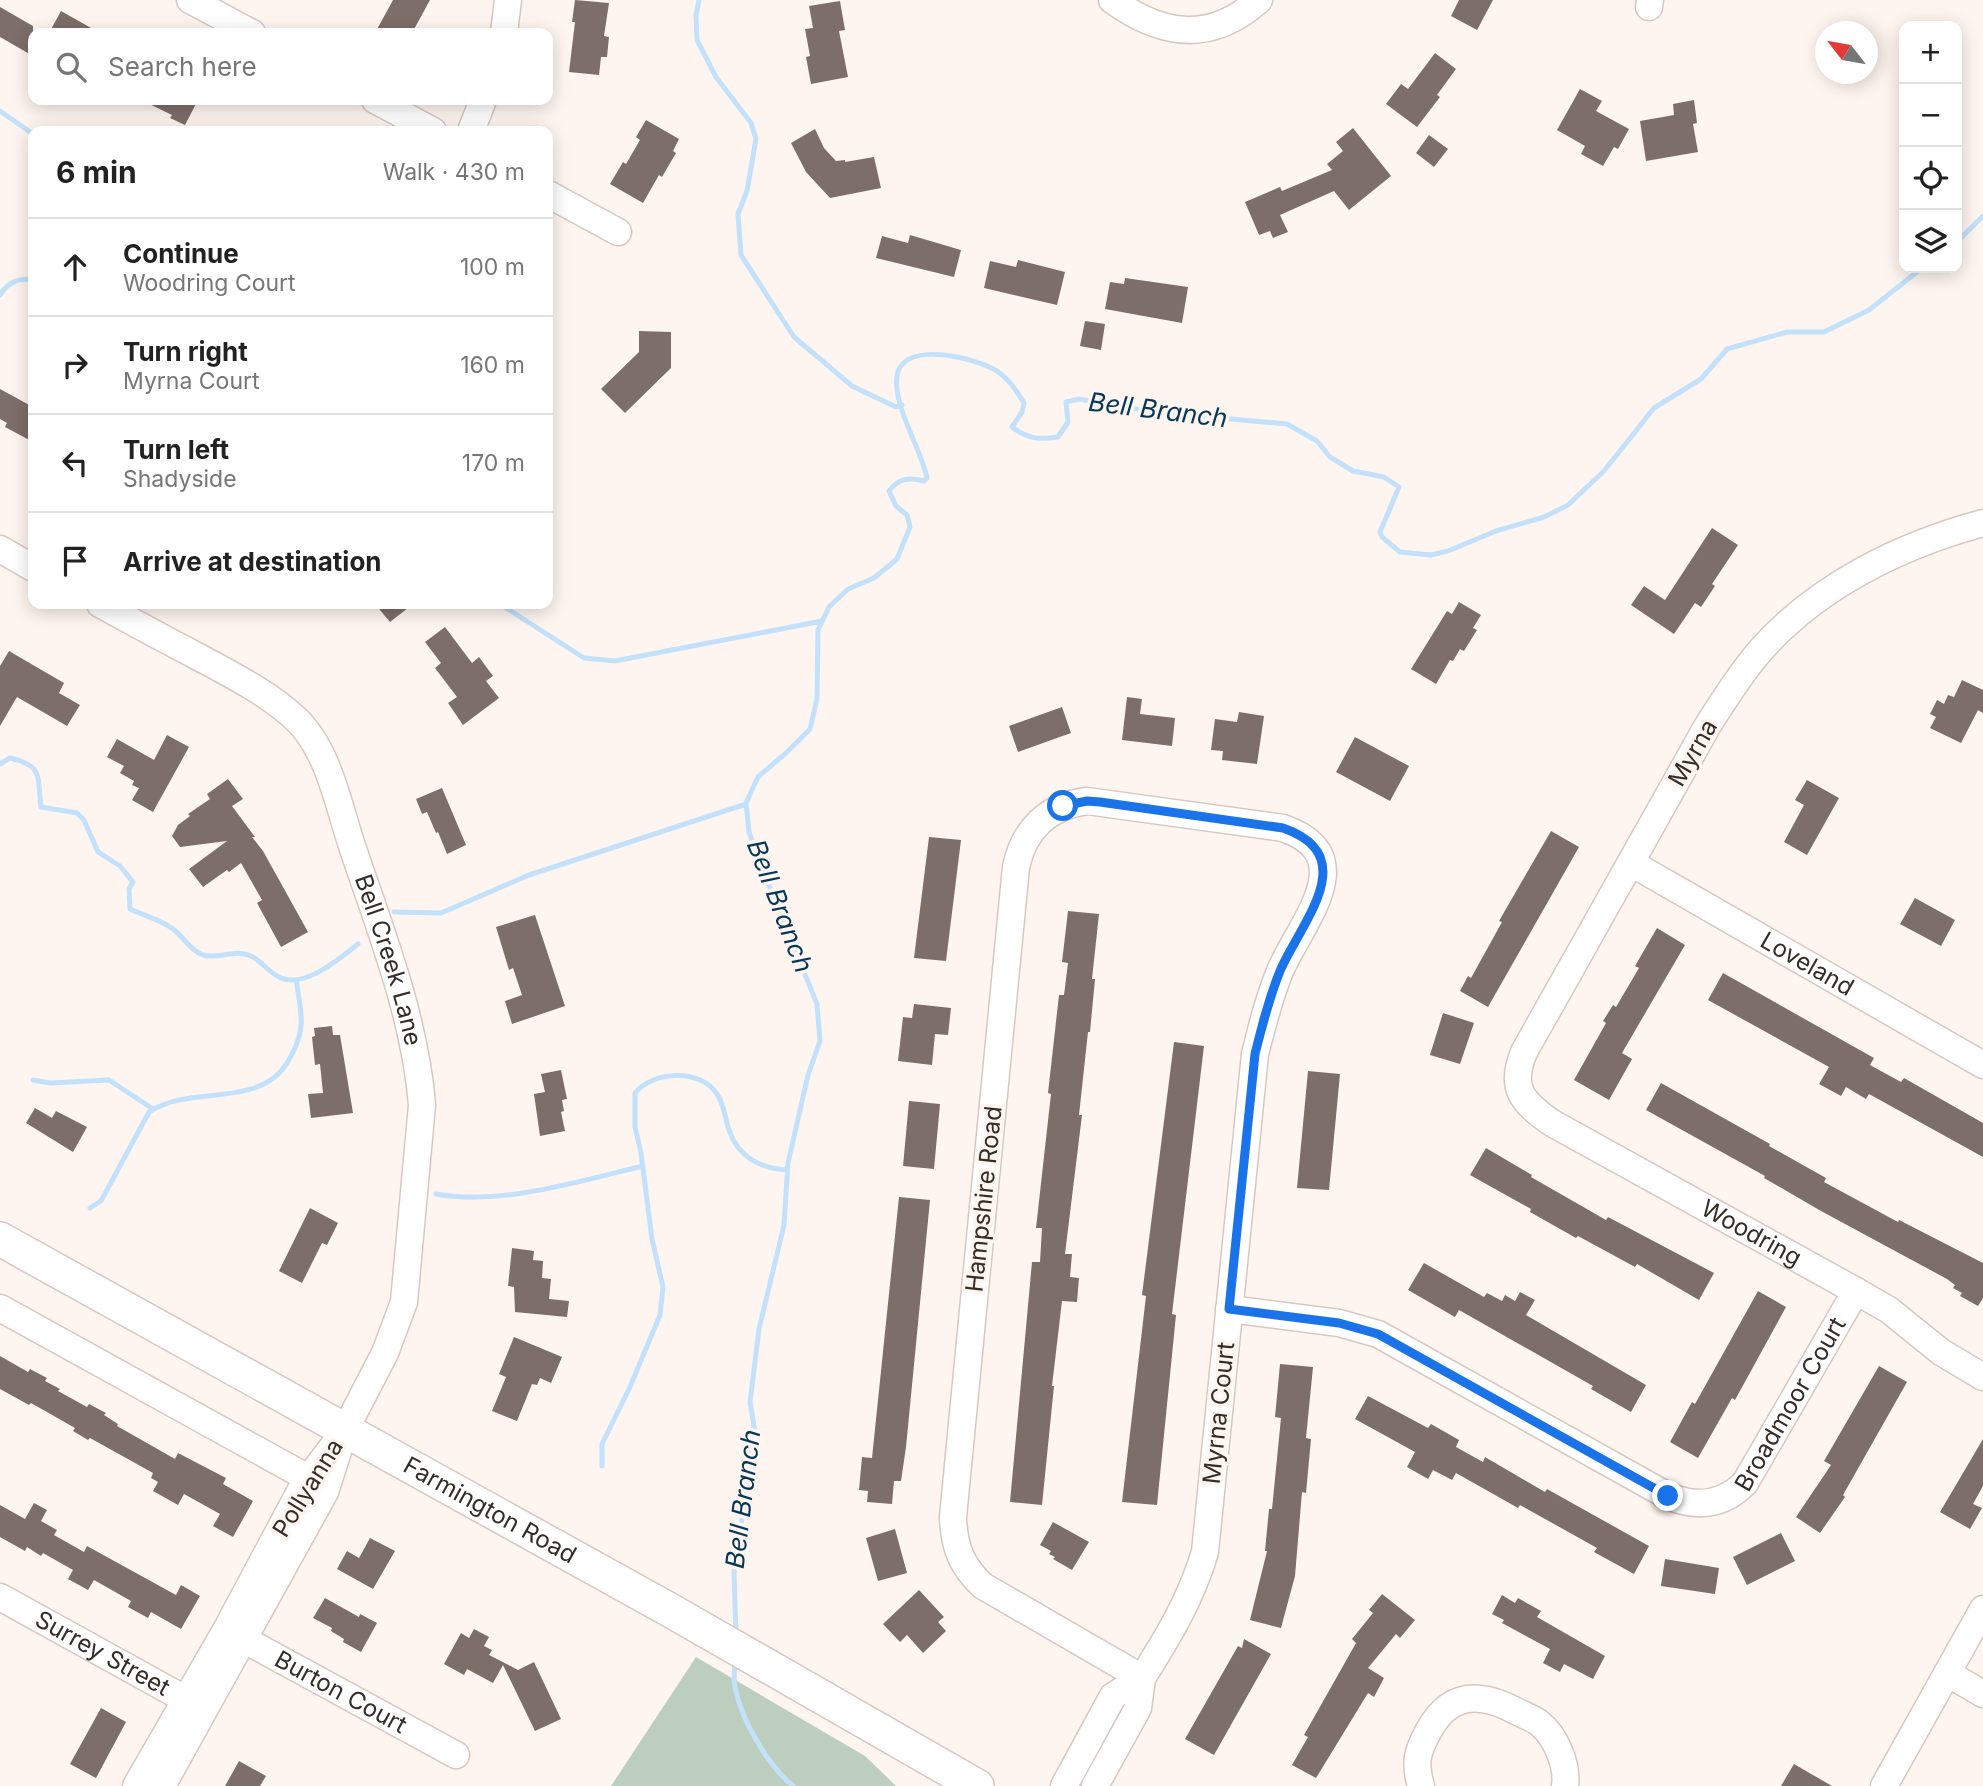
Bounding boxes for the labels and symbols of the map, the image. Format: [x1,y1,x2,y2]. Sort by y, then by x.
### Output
north arrow [1815,21,1878,84]
water label: Bell Branch [1087,386,1229,433]
street label: Myrna [1662,714,1723,791]
route start [1047,790,1078,821]
water label: Bell Branch [741,835,820,977]
street label: Bell Creek Lane [349,871,428,1048]
street label: Loveland [1756,925,1859,1002]
street label: Hampshire Road [959,1104,1008,1293]
street label: Woodring [1696,1193,1807,1272]
street label: Broadmoor Court [1728,1312,1852,1496]
street label: Myrna Court [1197,1340,1240,1485]
water label: Bell Branch [719,1428,766,1570]
street label: Pollyanna [266,1433,349,1542]
street label: Farmington Road [399,1450,582,1569]
route end [1652,1480,1683,1511]
street label: Surrey Street [30,1604,175,1702]
street label: Burton Court [270,1644,412,1739]

